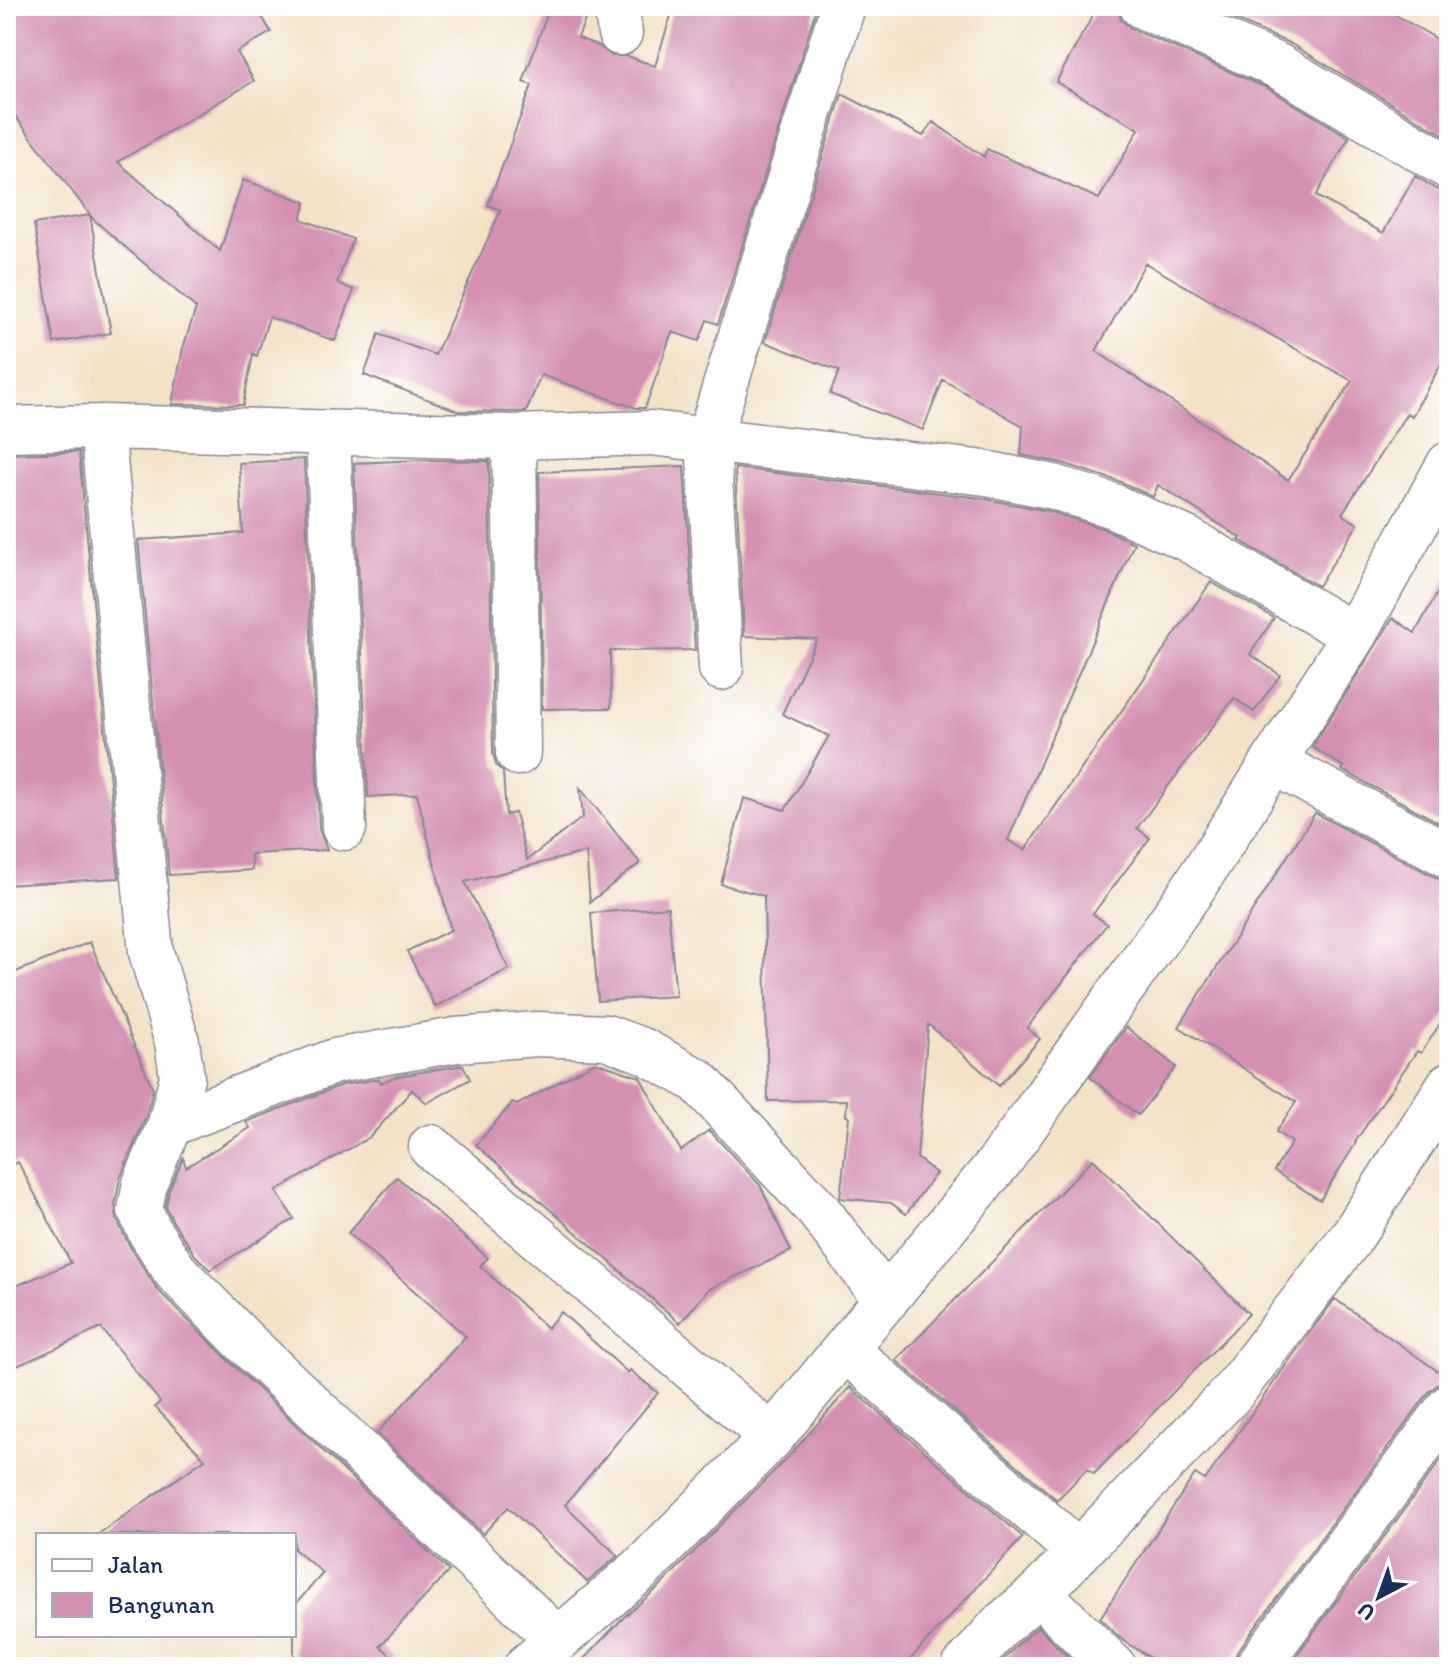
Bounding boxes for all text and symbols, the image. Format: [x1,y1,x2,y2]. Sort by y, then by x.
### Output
legend [36,1533,296,1637]
text: Jalan [108,1550,163,1579]
north arrow [1339,1557,1419,1637]
text: Bangunan [108,1590,215,1619]
text: U [1352,1597,1381,1627]

